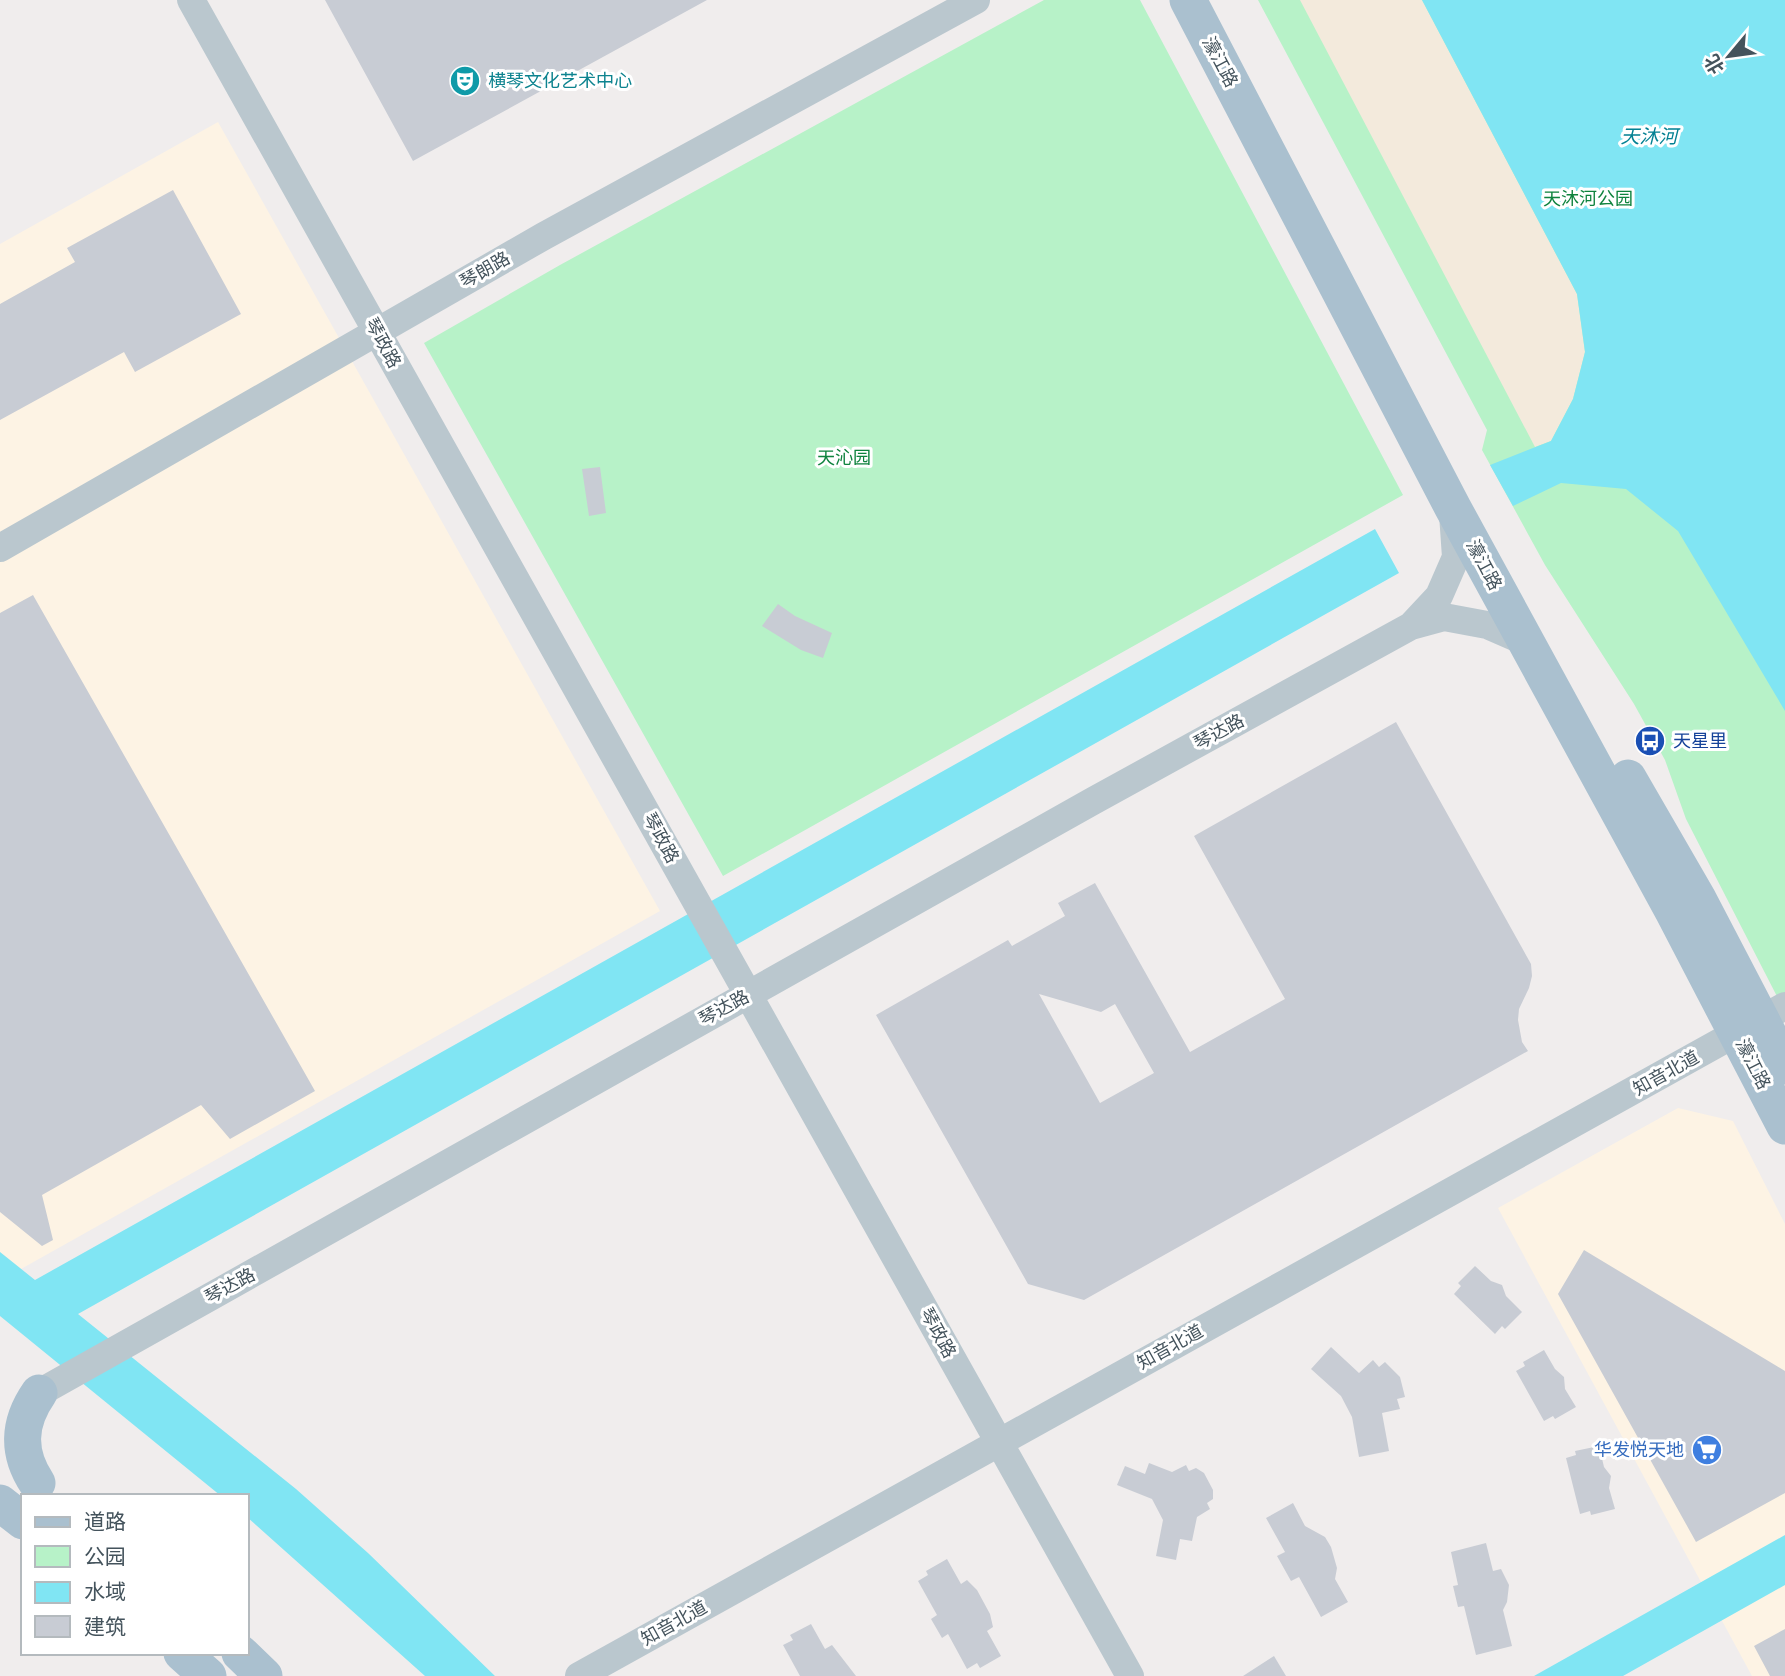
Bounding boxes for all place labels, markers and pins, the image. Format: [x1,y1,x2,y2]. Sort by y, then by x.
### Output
theatre icon: 横琴文化艺术中心 [448,64,482,98]
place label: 横琴文化艺术中心 [488,71,632,91]
bus stop icon: 天星里 [1633,724,1667,758]
place label: 天星里 [1673,731,1727,751]
supermarket icon: 华发悦天地 [1690,1433,1724,1467]
place label: 华发悦天地 [1594,1440,1684,1460]

